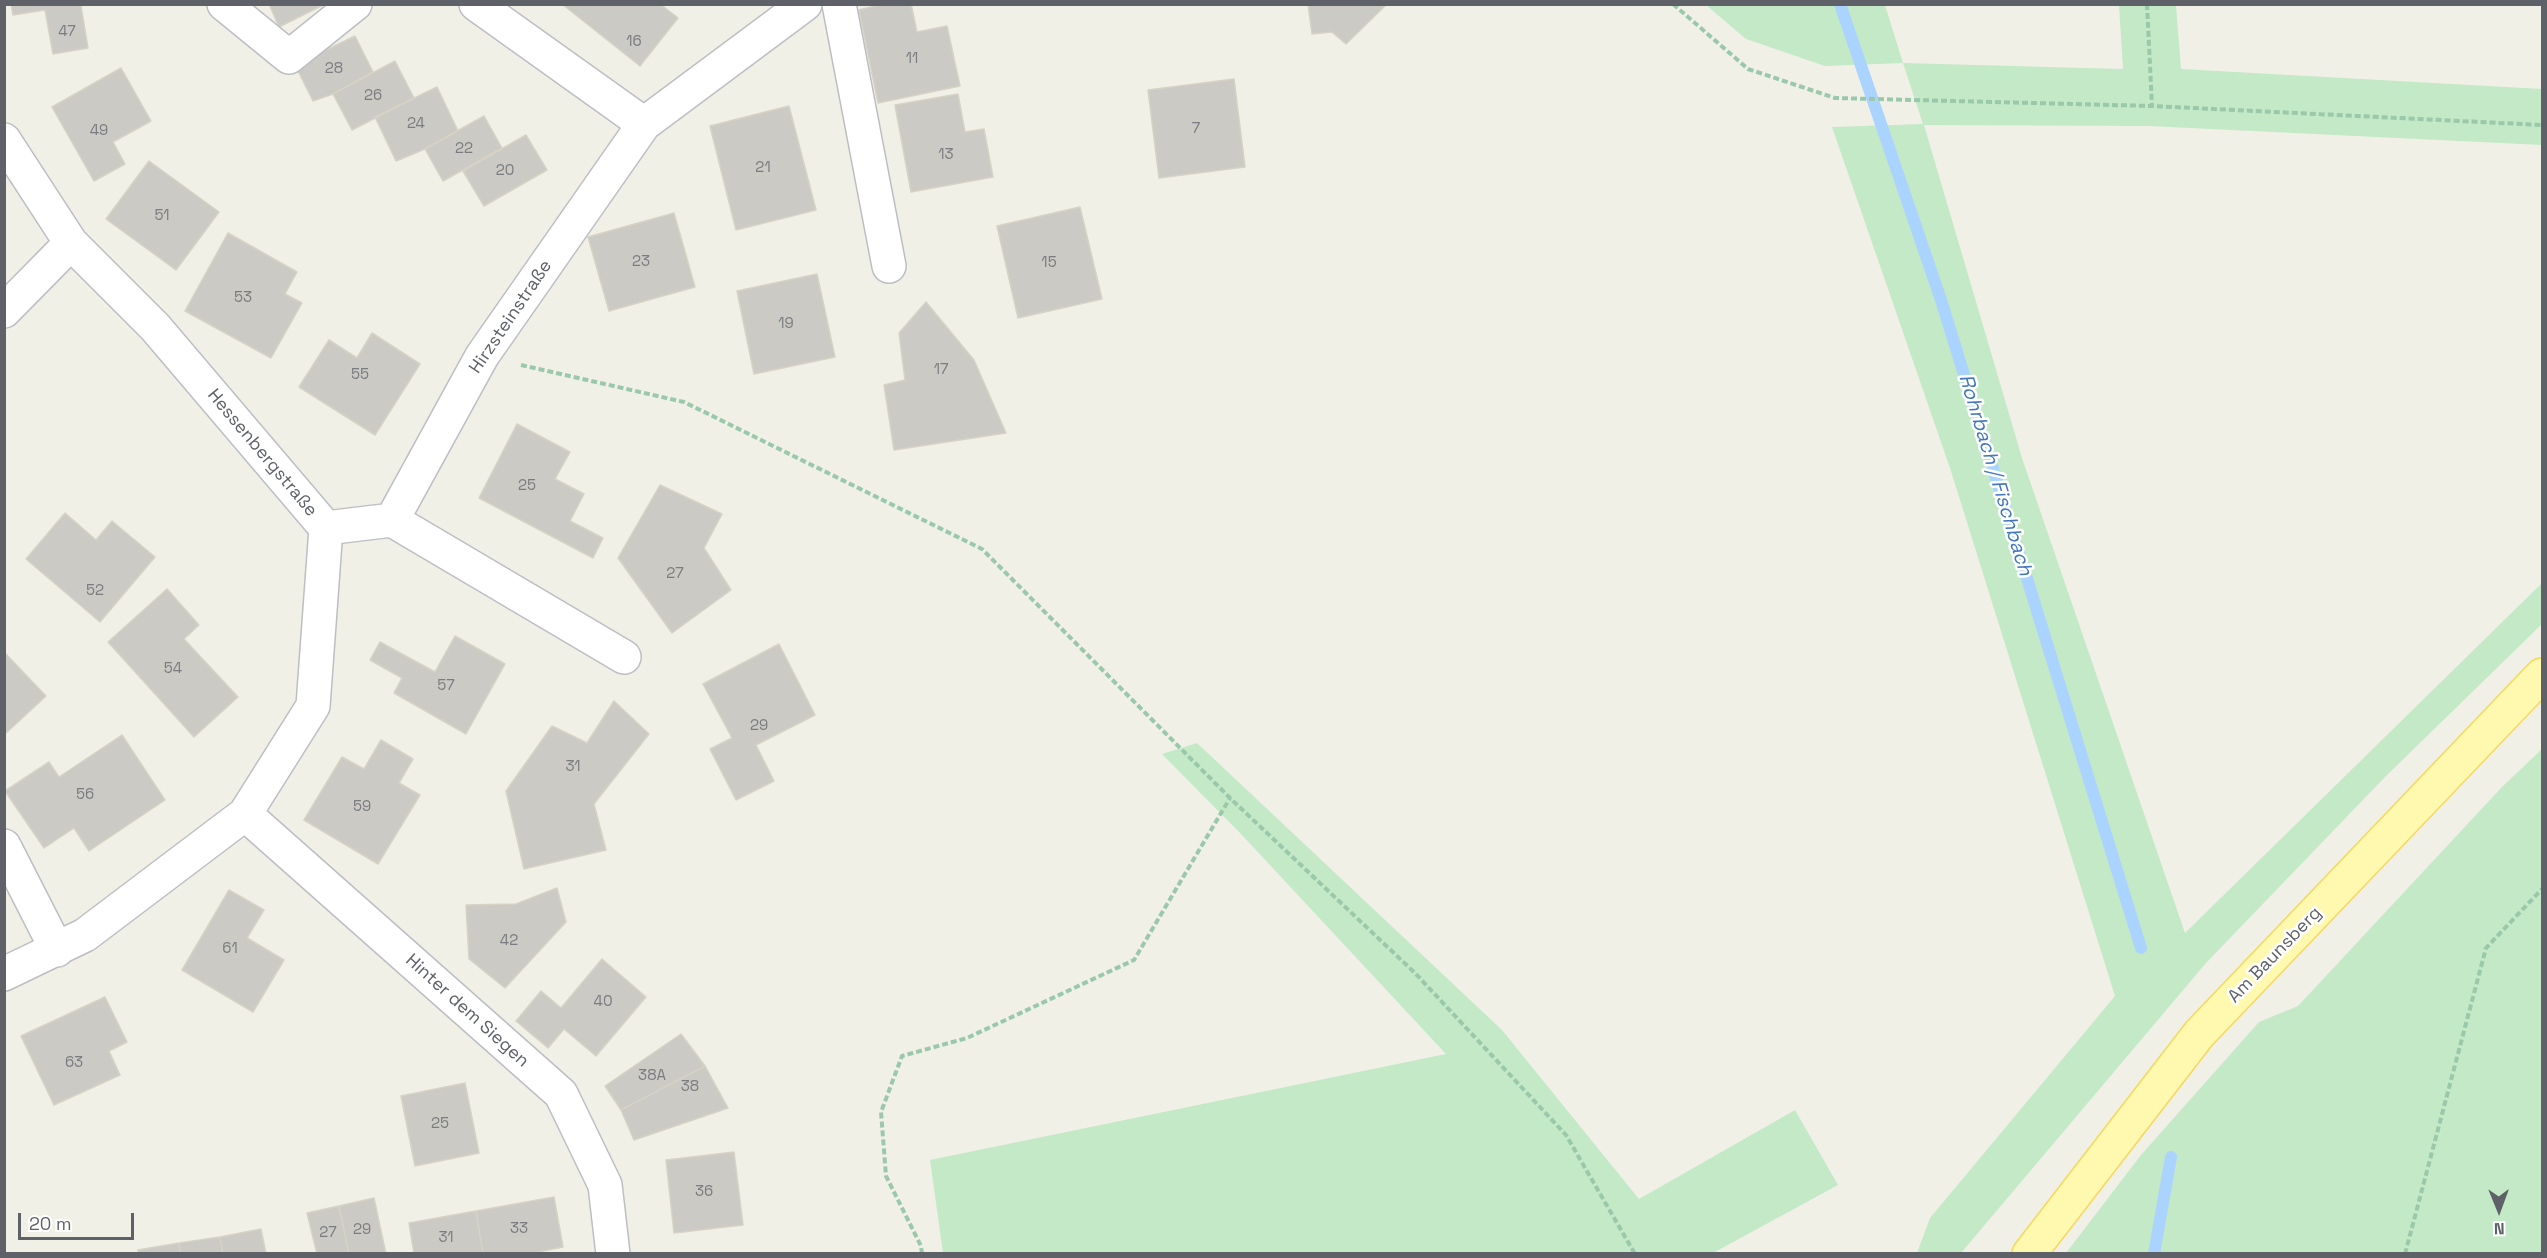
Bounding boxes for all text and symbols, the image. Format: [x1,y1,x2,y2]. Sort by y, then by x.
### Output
house number: 47 [58,23,76,41]
house number: 16 [626,33,642,51]
house number: 11 [906,50,918,68]
house number: 28 [325,60,343,78]
house number: 26 [364,87,382,105]
house number: 24 [407,115,425,133]
house number: 7 [1192,120,1200,138]
house number: 49 [90,122,108,140]
house number: 22 [455,140,473,158]
house number: 13 [938,146,954,164]
house number: 21 [755,159,771,177]
house number: 20 [496,162,514,180]
house number: 51 [154,207,170,225]
house number: 23 [632,253,650,271]
house number: 15 [1041,254,1057,272]
street label: Hirzsteinstraße [465,256,557,378]
house number: 53 [234,289,252,307]
house number: 19 [778,315,794,333]
house number: 17 [934,361,948,379]
house number: 55 [351,366,369,384]
water label: Rohrbach / Fischbach [1953,371,2037,579]
street label: Hessenbergstraße [202,385,322,521]
house number: 25 [518,477,536,495]
house number: 27 [666,565,684,583]
house number: 52 [86,582,104,600]
house number: 54 [164,660,182,678]
house number: 57 [437,677,455,695]
house number: 29 [750,717,768,735]
house number: 31 [565,758,581,776]
house number: 56 [76,786,94,804]
house number: 59 [353,798,371,816]
street label: Am Baunsberg [2224,902,2326,1008]
house number: 42 [500,932,518,950]
house number: 61 [222,940,238,958]
street label: Hinter dem Siegen [401,950,533,1072]
house number: 40 [594,993,612,1011]
house number: 63 [65,1054,83,1072]
house number: 38A [638,1067,666,1085]
house number: 38 [681,1078,699,1096]
house number: 25 [431,1115,449,1133]
north arrow [2469,1180,2529,1240]
house number: 36 [695,1183,713,1201]
scale bar [21,1201,136,1239]
text: 20 m [29,1212,72,1235]
text: N [2494,1218,2505,1239]
house number: 33 [510,1220,528,1238]
house number: 29 [353,1221,371,1239]
house number: 27 [319,1224,337,1242]
house number: 31 [438,1229,454,1247]

